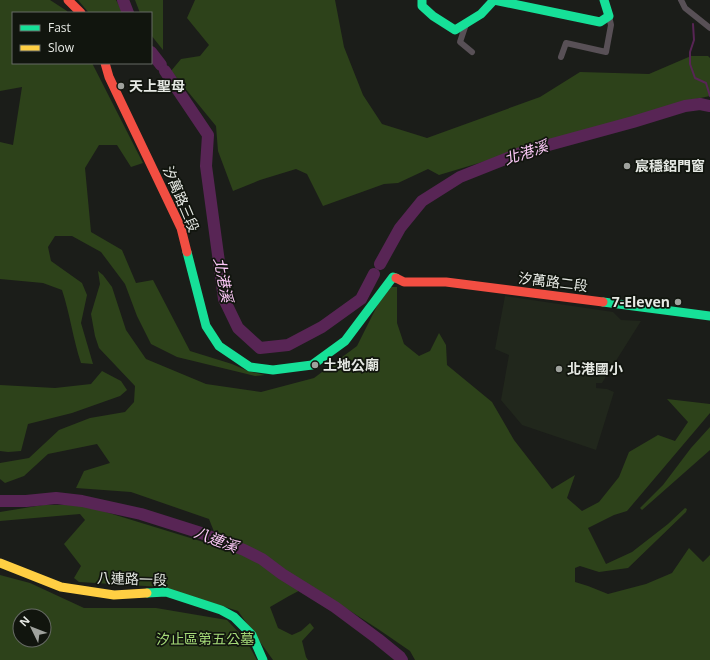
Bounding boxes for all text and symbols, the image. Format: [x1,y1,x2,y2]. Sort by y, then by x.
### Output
legend [12,12,152,64]
text: Fast [48,19,71,36]
text: Slow [48,39,75,56]
place label: 天上聖母 [129,76,185,95]
marker: 天上聖母 [116,81,126,91]
water label: 北港溪 [501,135,552,169]
place label: 宸穩鋁門窗 [635,156,705,175]
marker: 宸穩鋁門窗 [622,161,632,171]
street label: 汐萬路三段 [159,163,204,235]
water label: 北港溪 [210,256,238,306]
street label: 汐萬路二段 [517,268,589,295]
place label: 7-Eleven [612,292,670,311]
marker: 7-Eleven [673,297,683,307]
place label: 土地公廟 [323,355,379,374]
place label: 北港國小 [567,359,623,378]
marker: 土地公廟 [310,360,320,370]
marker: 北港國小 [554,364,564,374]
water label: 八連溪 [192,522,243,557]
street label: 八連路一段 [97,568,167,589]
north arrow [12,608,52,648]
text: N [16,612,33,629]
park label: 汐止區第五公墓 [156,629,254,648]

